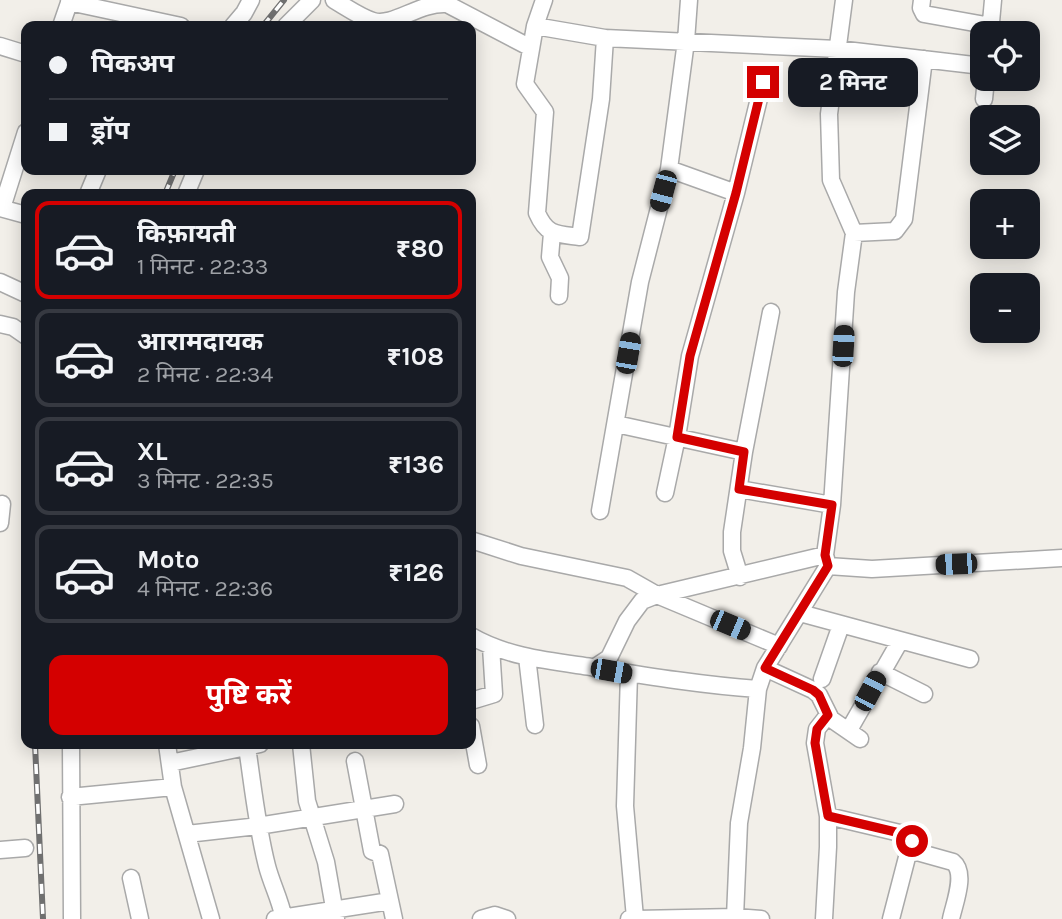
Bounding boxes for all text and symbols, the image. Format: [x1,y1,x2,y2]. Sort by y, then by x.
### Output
map controls [970,21,1040,343]
button: locate [970,21,1040,91]
text: पिकअप [91,48,174,79]
callout: 2 मिनट [788,57,917,106]
route end [747,66,779,98]
text: 2 मिनट [819,69,887,96]
button: layers [970,105,1040,175]
text: ड्रॉप [91,115,129,146]
car [648,168,679,214]
button: + [970,189,1040,259]
text: किफ़ायती [137,218,236,249]
icon: car [53,219,116,282]
text: ₹80 [396,233,444,264]
text: 1 मिनट · 22:33 [137,253,268,280]
button: − [970,273,1040,343]
car [832,324,855,368]
text: आरामदायक [137,326,263,357]
icon: car [53,327,116,390]
car [615,330,642,376]
text: ₹108 [387,341,444,372]
text: 2 मिनट · 22:34 [137,361,273,388]
icon: car [53,435,116,498]
text: XL [137,436,168,467]
text: ₹136 [388,449,444,480]
text: 3 मिनट · 22:35 [137,467,274,494]
icon: car [53,543,116,606]
text: Moto [137,544,199,575]
car [935,553,978,575]
text: ₹126 [388,557,444,588]
text: 4 मिनट · 22:36 [137,575,273,602]
car [707,607,754,643]
button: पुष्टि करें [49,655,448,735]
car [589,657,634,685]
car [851,668,890,714]
route start [896,825,928,857]

